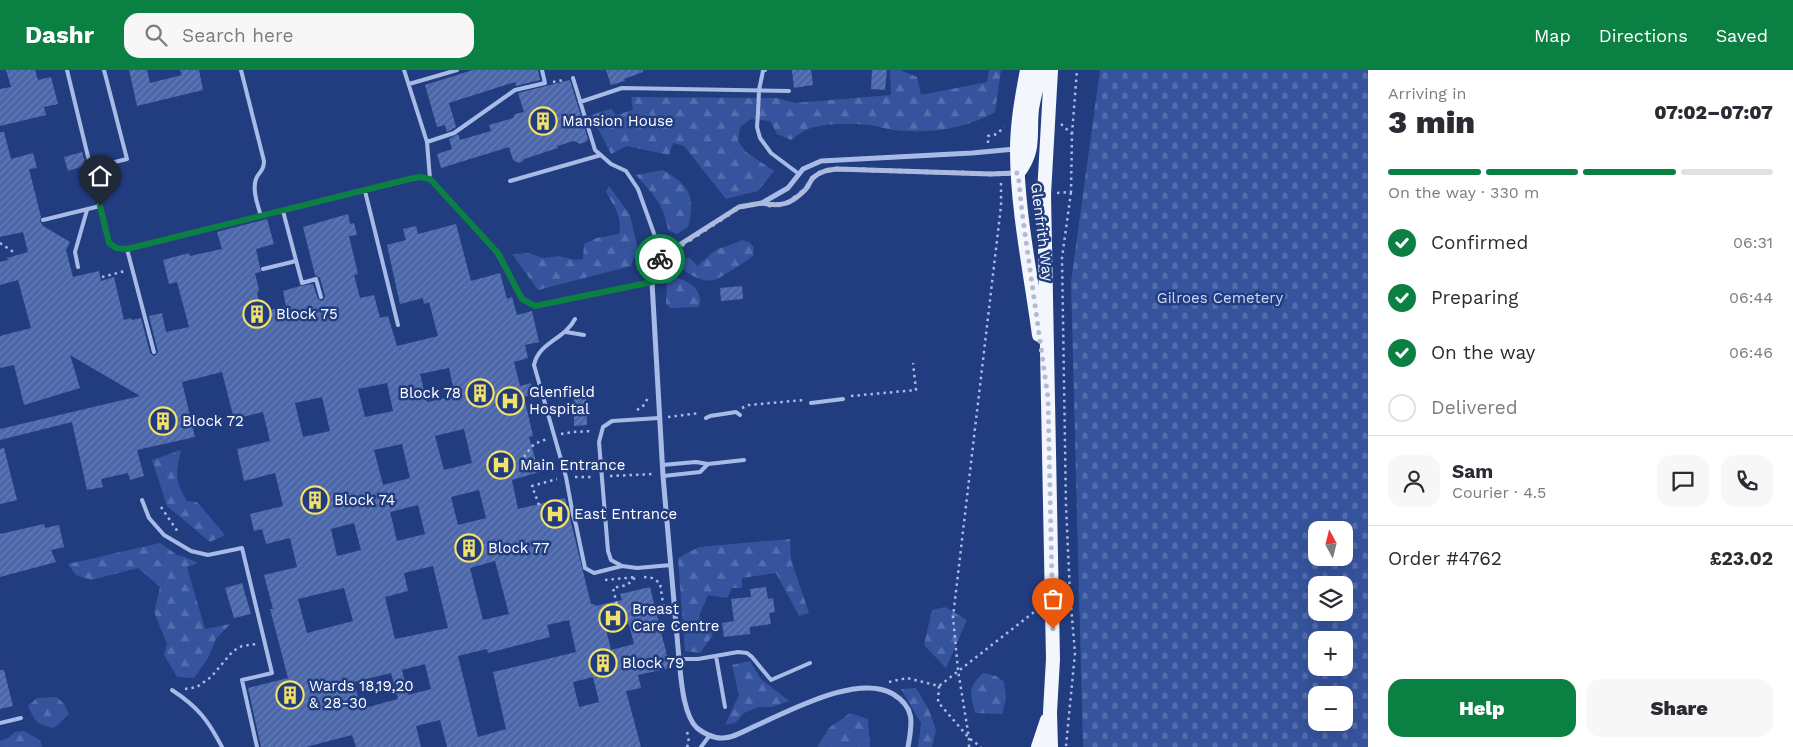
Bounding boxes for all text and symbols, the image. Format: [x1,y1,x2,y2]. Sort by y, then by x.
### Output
search box [124,13,474,58]
text: Dashr [25,21,94,49]
icon: search [142,21,170,49]
text: Search here [182,24,293,47]
text: Map [1534,25,1571,46]
text: Directions [1599,25,1688,46]
text: Saved [1716,25,1768,46]
text: Arriving in [1388,84,1466,103]
text: 07:02–07:07 [1654,101,1773,124]
text: 3 min [1388,103,1475,141]
building icon: Mansion House [528,106,558,136]
place label: Mansion House [562,112,674,130]
pin [79,155,121,206]
icon: home [86,162,114,190]
street label: Glenfrith Way [1027,182,1057,283]
text: On the way · 330 m [1388,183,1539,202]
icon: check [1388,229,1416,257]
text: Confirmed [1431,231,1528,254]
text: 06:31 [1733,233,1773,252]
courier [635,234,685,284]
icon: bike [646,245,674,273]
icon: check [1388,284,1416,312]
text: Preparing [1431,286,1518,309]
text: 06:44 [1729,288,1773,307]
park label: Gilroes Cemetery [1157,289,1283,307]
building icon: Block 75 [242,299,272,329]
place label: Block 75 [276,305,338,323]
icon: check [1388,339,1416,367]
text: On the way [1431,341,1535,364]
text: 06:46 [1729,343,1773,362]
building icon: Block 78 [465,378,495,408]
place label: Glenfield Hospital [529,383,595,418]
place label: Block 78 [399,384,461,402]
hospital icon: Glenfield Hospital [495,386,525,416]
text: Delivered [1431,396,1518,419]
building icon: Block 72 [148,406,178,436]
place label: Block 72 [182,412,244,430]
hospital icon: Main Entrance [486,450,516,480]
button: person [1388,455,1440,507]
button: chat [1657,455,1709,507]
button: phone [1721,455,1773,507]
place label: Main Entrance [520,456,625,474]
text: Sam [1452,460,1493,483]
text: Courier · 4.5 [1452,483,1546,502]
building icon: Block 74 [300,485,330,515]
place label: Block 74 [334,491,395,509]
hospital icon: East Entrance [540,499,570,529]
place label: East Entrance [574,505,677,523]
north arrow [1308,521,1352,566]
map controls [1308,521,1353,731]
building icon: Block 77 [454,533,484,563]
place label: Block 77 [488,539,549,557]
text: Order #4762 [1388,547,1502,570]
text: £23.02 [1710,547,1773,570]
button: layers [1308,576,1353,621]
pin [1032,578,1074,629]
icon: bag [1039,585,1067,613]
place label: Breast Care Centre [632,600,719,635]
hospital icon: Breast Care Centre [598,603,628,633]
button: + [1308,631,1353,676]
building icon: Block 79 [588,648,618,678]
place label: Block 79 [622,654,684,672]
place label: Wards 18,19,20 & 28-30 [309,677,414,712]
button: Help [1388,679,1576,737]
button: Share [1586,679,1773,737]
building icon: Wards 18,19,20 & 28-30 [275,680,305,710]
button: − [1308,686,1353,731]

